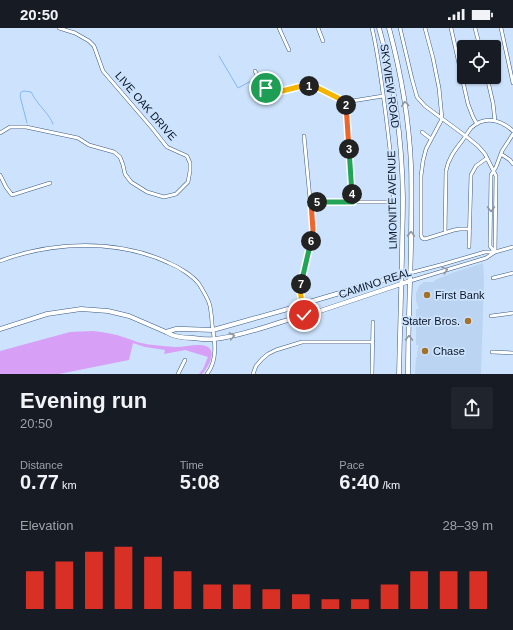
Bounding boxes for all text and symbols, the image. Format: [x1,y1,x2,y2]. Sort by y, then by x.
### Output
text: 20:50 [20,6,58,23]
map controls [457,40,501,84]
button: locate [457,40,501,84]
street label: SKYVIEW ROAD [378,43,402,129]
street label: LIVE OAK DRIVE [113,69,179,143]
pin [249,71,283,105]
pin: 1 [299,76,319,96]
icon: arrive [255,77,277,99]
text: 1 [306,80,312,92]
pin: 2 [336,95,356,115]
text: 2 [343,99,349,111]
one-way arrow [401,101,410,107]
pin: 3 [339,139,359,159]
text: 3 [346,143,352,155]
street label: LIMONITE AVENUE [385,150,399,250]
pin: 4 [342,184,362,204]
text: 4 [349,188,355,200]
pin: 5 [307,192,327,212]
text: 5 [314,196,320,208]
one-way arrow [487,206,495,212]
pin: 6 [301,231,321,251]
one-way arrow [407,231,415,237]
text: 6 [308,235,314,247]
street label: CAMINO REAL [337,266,413,300]
one-way arrow [441,267,448,275]
pin: 7 [291,274,311,294]
text: 7 [298,278,304,290]
place label: First Bank [435,289,485,301]
marker: First Bank [422,290,432,300]
pin [287,298,321,332]
icon: check [293,304,315,326]
place label: Stater Bros. [402,315,460,327]
marker: Stater Bros. [463,316,473,326]
one-way arrow [229,332,235,341]
one-way arrow [405,335,413,341]
place label: Chase [433,345,465,357]
marker: Chase [420,346,430,356]
button: share [451,387,493,429]
text: Evening run [20,388,147,413]
text: 20:50 [20,416,53,431]
text: Distance [20,459,63,471]
text: Time [180,459,204,471]
text: Pace [339,459,364,471]
text: 0.77 [20,471,59,493]
text: 5:08 [180,471,220,493]
text: 6:40 [339,471,379,493]
text: km [59,479,77,491]
text: /km [379,479,400,491]
text: Elevation [20,518,73,533]
text: 28–39 m [442,518,493,533]

